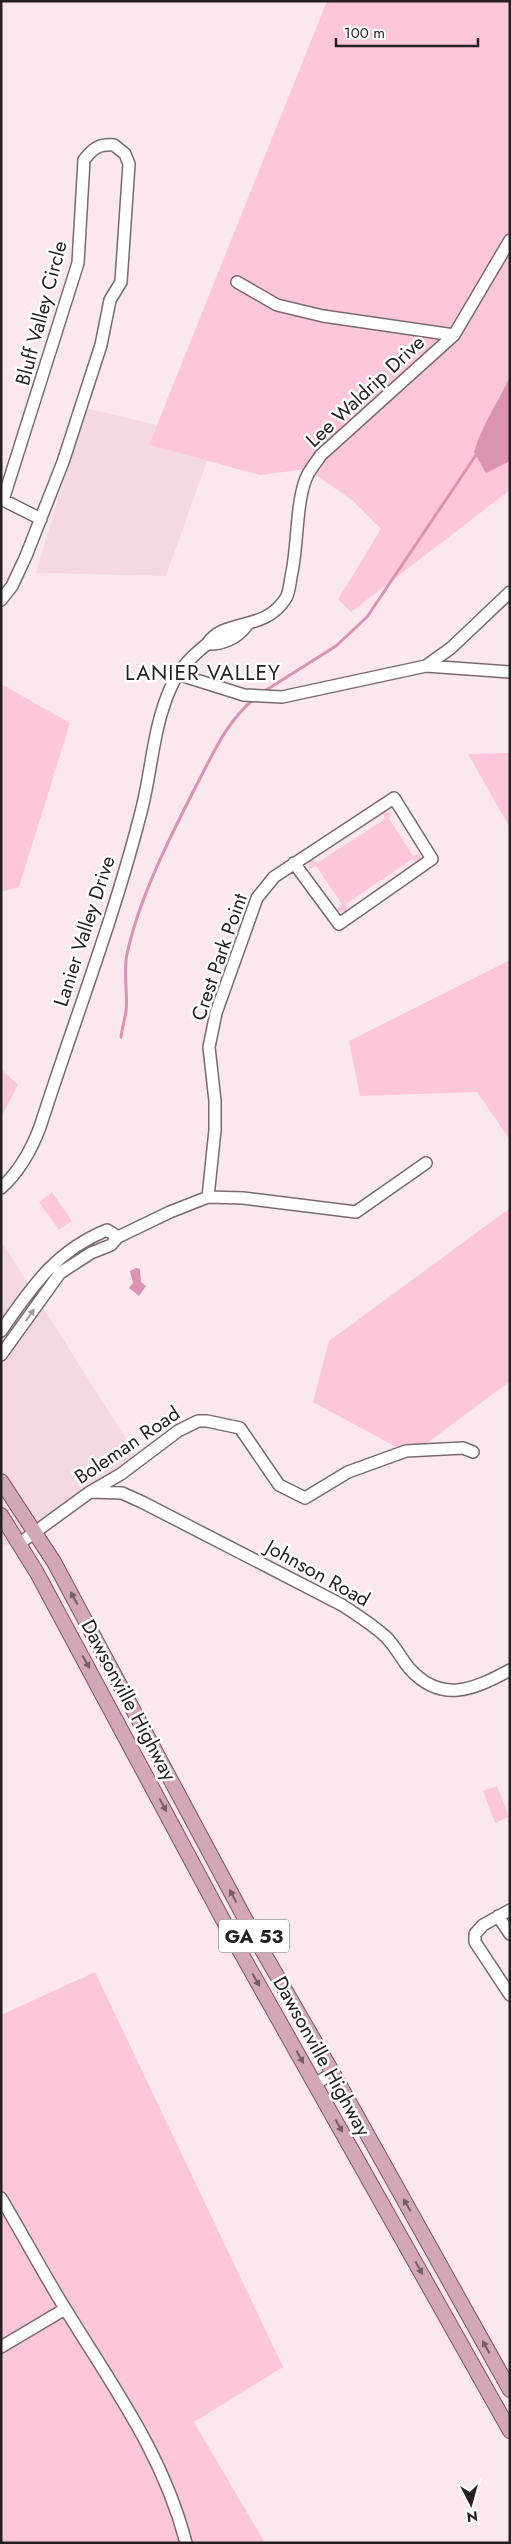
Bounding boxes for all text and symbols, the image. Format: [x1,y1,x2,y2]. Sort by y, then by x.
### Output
scale bar [336,15,478,47]
text: 100 m [344,22,385,44]
street label: Bluff Valley Circle [8,238,75,389]
street label: Lee Waldrip Drive [300,329,431,454]
district label: LANIER VALLEY [125,658,281,688]
street label: Lanier Valley Drive [46,852,122,1010]
street label: Crest Park Point [184,889,255,1025]
one-way arrow [25,1308,35,1322]
street label: Boleman Road [69,1399,186,1492]
street label: Johnson Road [258,1531,375,1614]
one-way arrow [69,1592,78,1605]
street label: Dawsonville Highway [74,1614,183,1786]
one-way arrow [82,1655,90,1670]
one-way arrow [159,1798,167,1813]
one-way arrow [229,1888,237,1903]
road number: GA 53 [219,1920,289,1952]
street label: Dawsonville Highway [266,1971,378,2142]
one-way arrow [252,1972,260,1987]
one-way arrow [295,2050,304,2063]
one-way arrow [335,2119,343,2134]
one-way arrow [402,2199,411,2212]
one-way arrow [415,2260,423,2275]
one-way arrow [482,2340,490,2355]
north arrow [446,2479,496,2529]
text: N [466,2506,479,2527]

